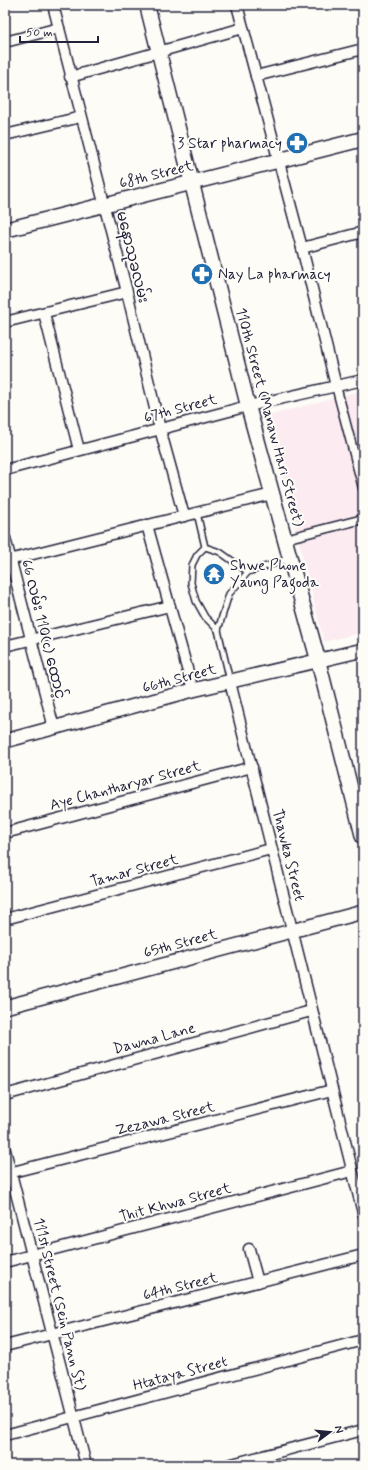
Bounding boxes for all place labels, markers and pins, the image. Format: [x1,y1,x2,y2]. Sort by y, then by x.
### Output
pharmacy icon: 3 Star pharmacy [284,130,310,156]
place label: 3 Star pharmacy [178,134,282,154]
pharmacy icon: Nay La pharmacy [189,261,215,287]
place label: Nay La pharmacy [218,265,331,285]
place label: Shwe Phone Yaung Pagoda [230,556,320,594]
temple icon: Shwe Phone Yaung Pagoda [201,561,227,587]

